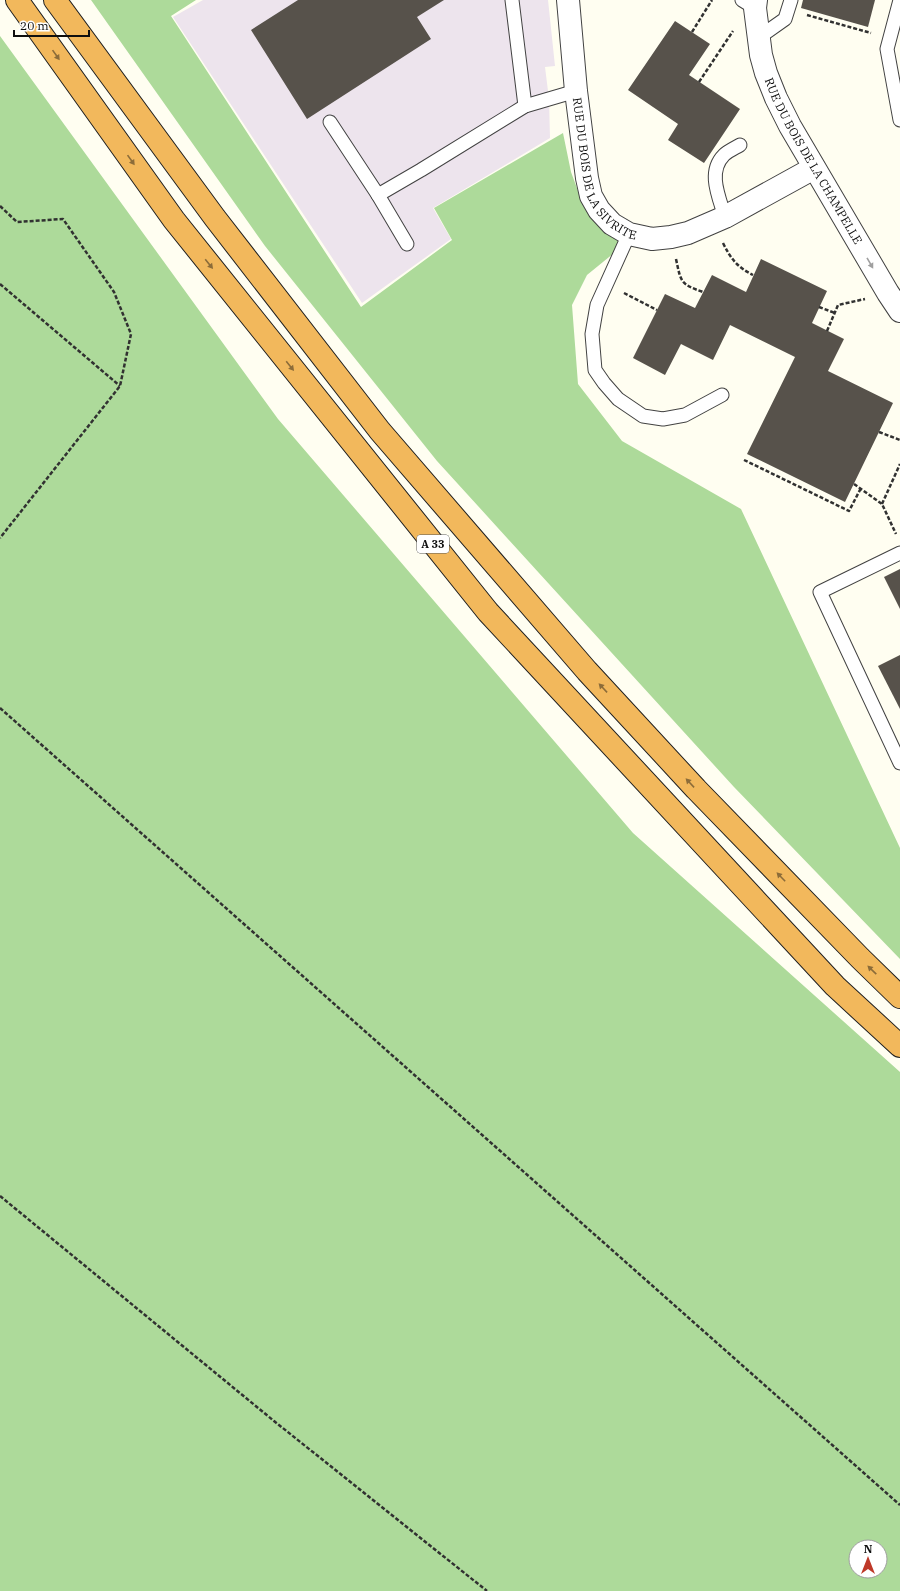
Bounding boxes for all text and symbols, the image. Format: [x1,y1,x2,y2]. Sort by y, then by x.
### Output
scale bar [14,12,89,38]
text: 20 m [20,18,49,33]
one-way arrow [52,49,60,60]
street label: RUE DU BOIS DE LA CHAMPELLE [762,75,866,247]
street label: RUE DU BOIS DE LA SIVRITE [570,96,638,242]
one-way arrow [127,155,135,166]
one-way arrow [866,257,873,269]
one-way arrow [205,259,213,270]
one-way arrow [286,360,295,371]
road number: A 33 [417,535,449,553]
one-way arrow [598,682,607,693]
one-way arrow [686,778,695,789]
one-way arrow [776,872,786,882]
one-way arrow [867,965,877,974]
north arrow [848,1539,888,1579]
text: N [864,1542,873,1556]

